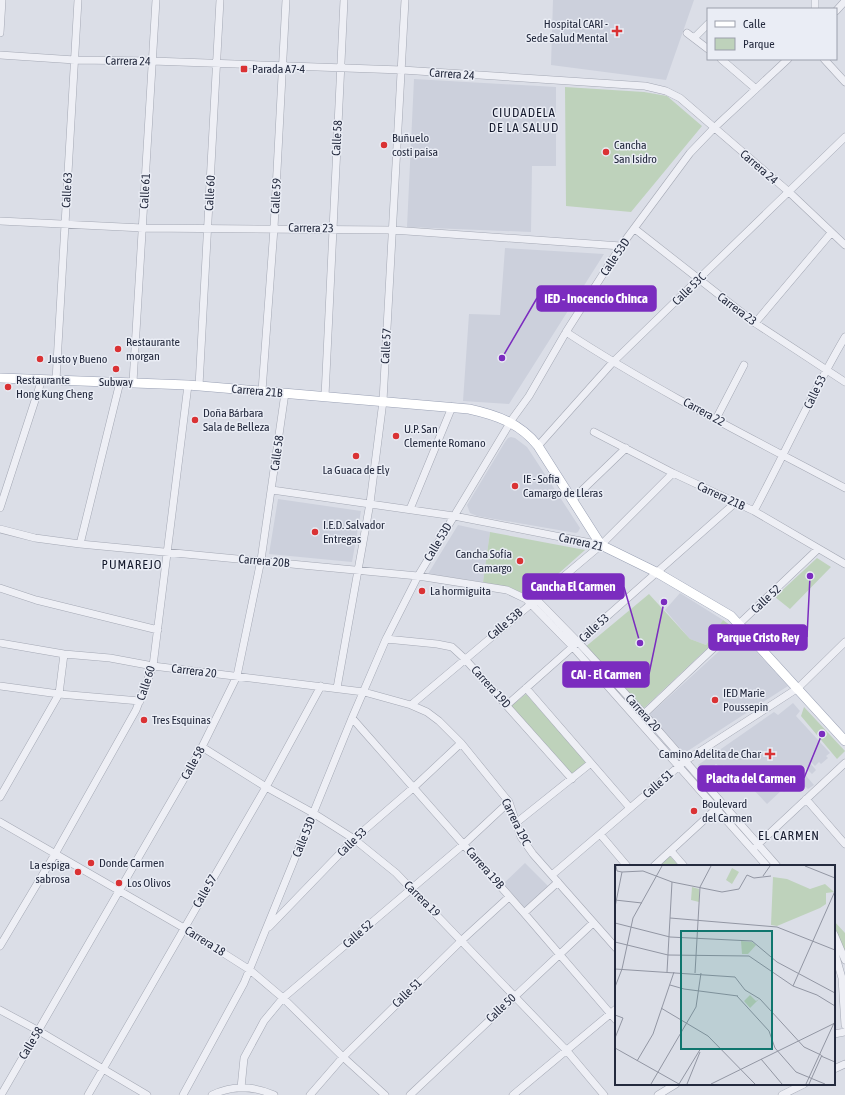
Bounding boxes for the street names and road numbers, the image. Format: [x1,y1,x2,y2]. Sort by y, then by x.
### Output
street label: Carrera 24 [105,54,151,68]
street label: Carrera 24 [429,65,475,83]
street label: Calle 58 [329,120,345,156]
street label: Carrera 24 [737,147,781,187]
street label: Calle 63 [59,172,75,208]
street label: Calle 61 [137,173,153,209]
street label: Calle 60 [202,175,218,211]
street label: Calle 59 [268,178,284,214]
street label: Carrera 23 [288,221,334,235]
street label: Calle 53D [597,235,633,278]
street label: Calle 53C [669,269,709,308]
street label: Carrera 23 [715,290,759,328]
street label: Calle 57 [378,328,394,364]
street label: Calle 53 [801,373,829,411]
street label: Carrera 21B [231,382,283,400]
street label: Carrera 22 [681,395,727,429]
street label: Calle 58 [268,434,286,472]
street label: Carrera 21B [695,479,747,513]
street label: Calle 53D [421,520,455,564]
street label: Carrera 21 [557,530,605,554]
street label: Carrera 20B [238,552,290,570]
street label: Calle 52 [748,582,784,616]
street label: Calle 53B [485,605,526,643]
street label: Calle 53 [576,611,612,645]
street label: Carrera 20 [171,661,218,681]
street label: Carrera 19D [468,663,514,711]
street label: Calle 60 [134,664,158,702]
street label: Carrera 20 [623,691,664,735]
street label: Calle 58 [178,744,208,782]
street label: Calle 51 [640,767,676,801]
street label: Carrera 19C [499,796,534,848]
street label: Calle 53D [290,815,319,859]
street label: Calle 53 [334,825,370,859]
street label: Carrera 19B [463,844,507,892]
street label: Calle 57 [190,872,220,910]
street label: Carrera 19 [401,878,443,920]
street label: Calle 52 [340,917,376,951]
street label: Carrera 18 [182,923,228,959]
street label: Calle 51 [389,975,425,1010]
street label: Calle 50 [483,990,519,1025]
street label: Calle 58 [16,1024,46,1062]

